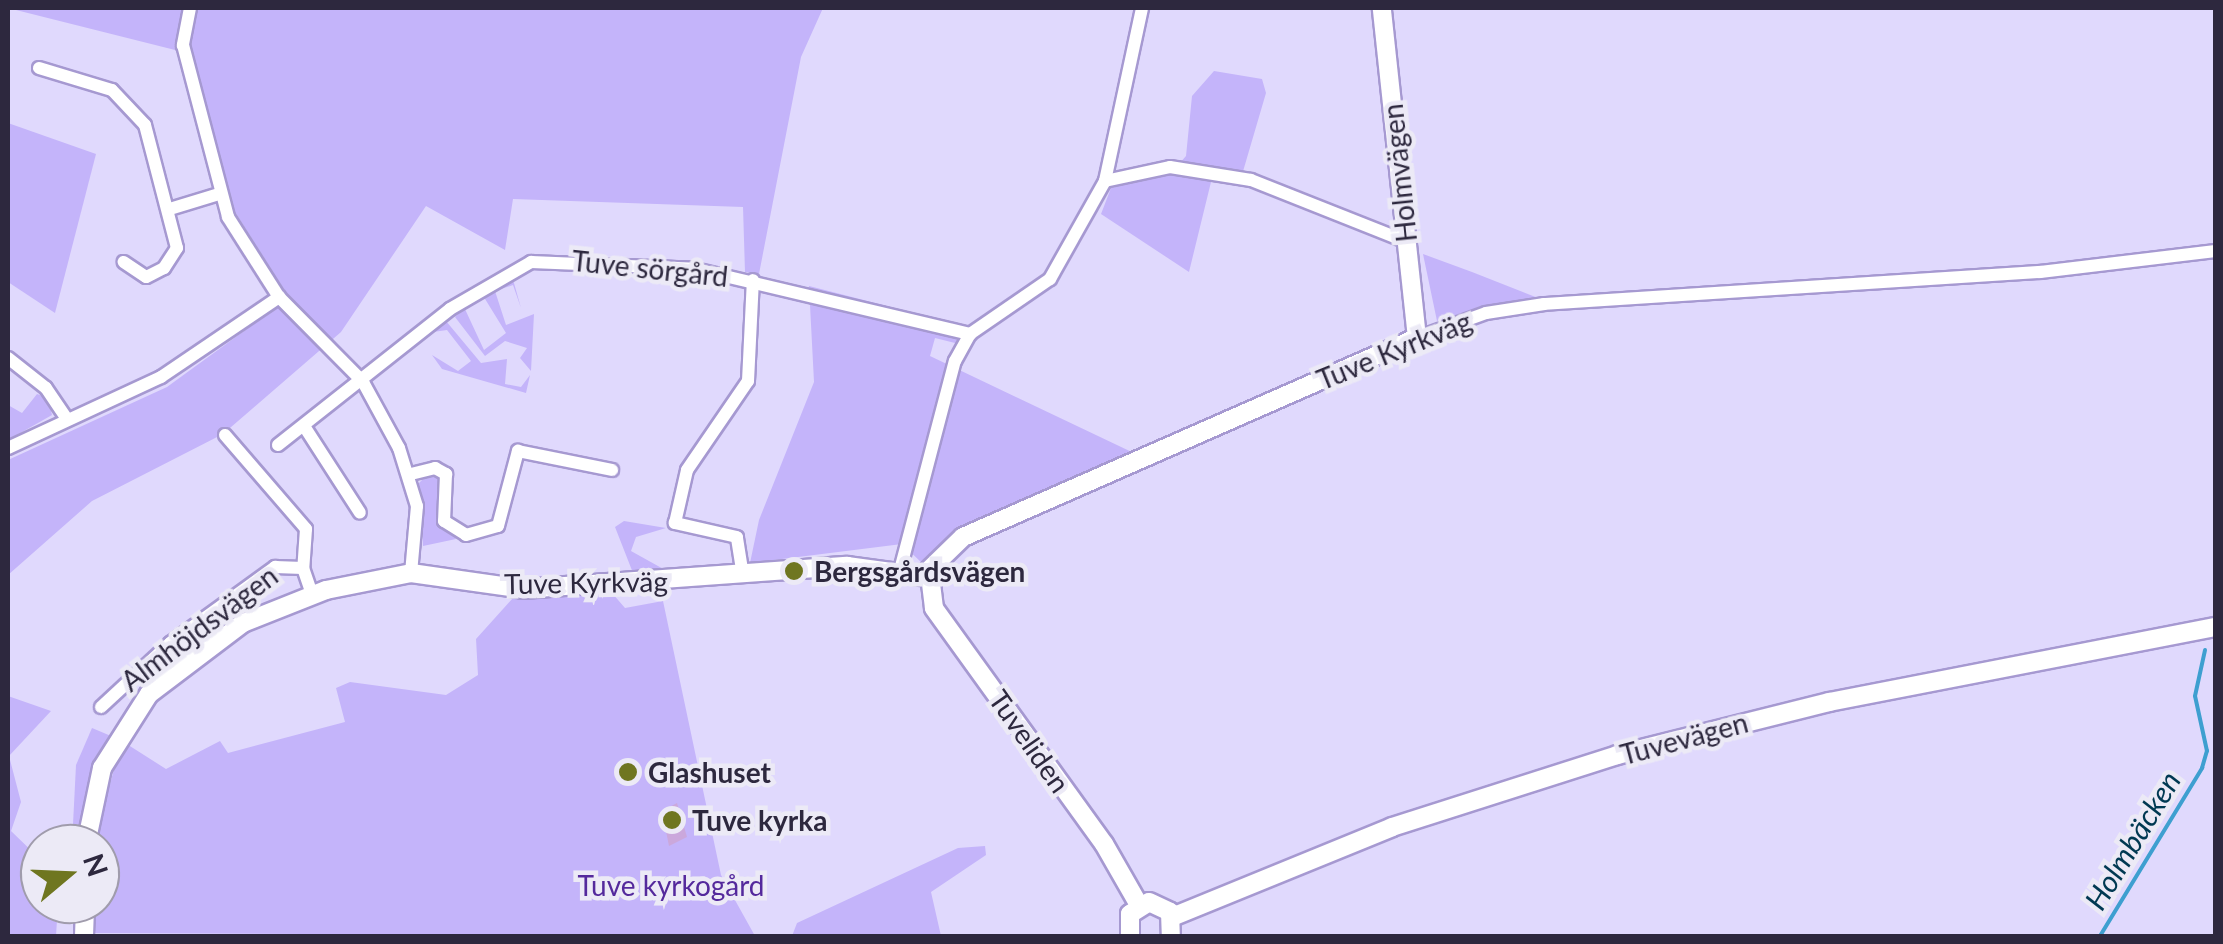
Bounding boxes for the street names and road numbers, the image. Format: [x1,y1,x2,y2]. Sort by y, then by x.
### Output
street label: Holmvägen [1375,102,1423,244]
street label: Tuve sörgård [570,243,730,293]
street label: Tuve Kyrkväg [1312,304,1476,396]
street label: Almhöjdsvägen [114,558,284,698]
street label: Tuve Kyrkväg [504,564,668,600]
street label: Tuveliden [983,683,1077,799]
street label: Tuvevägen [1617,705,1751,771]

